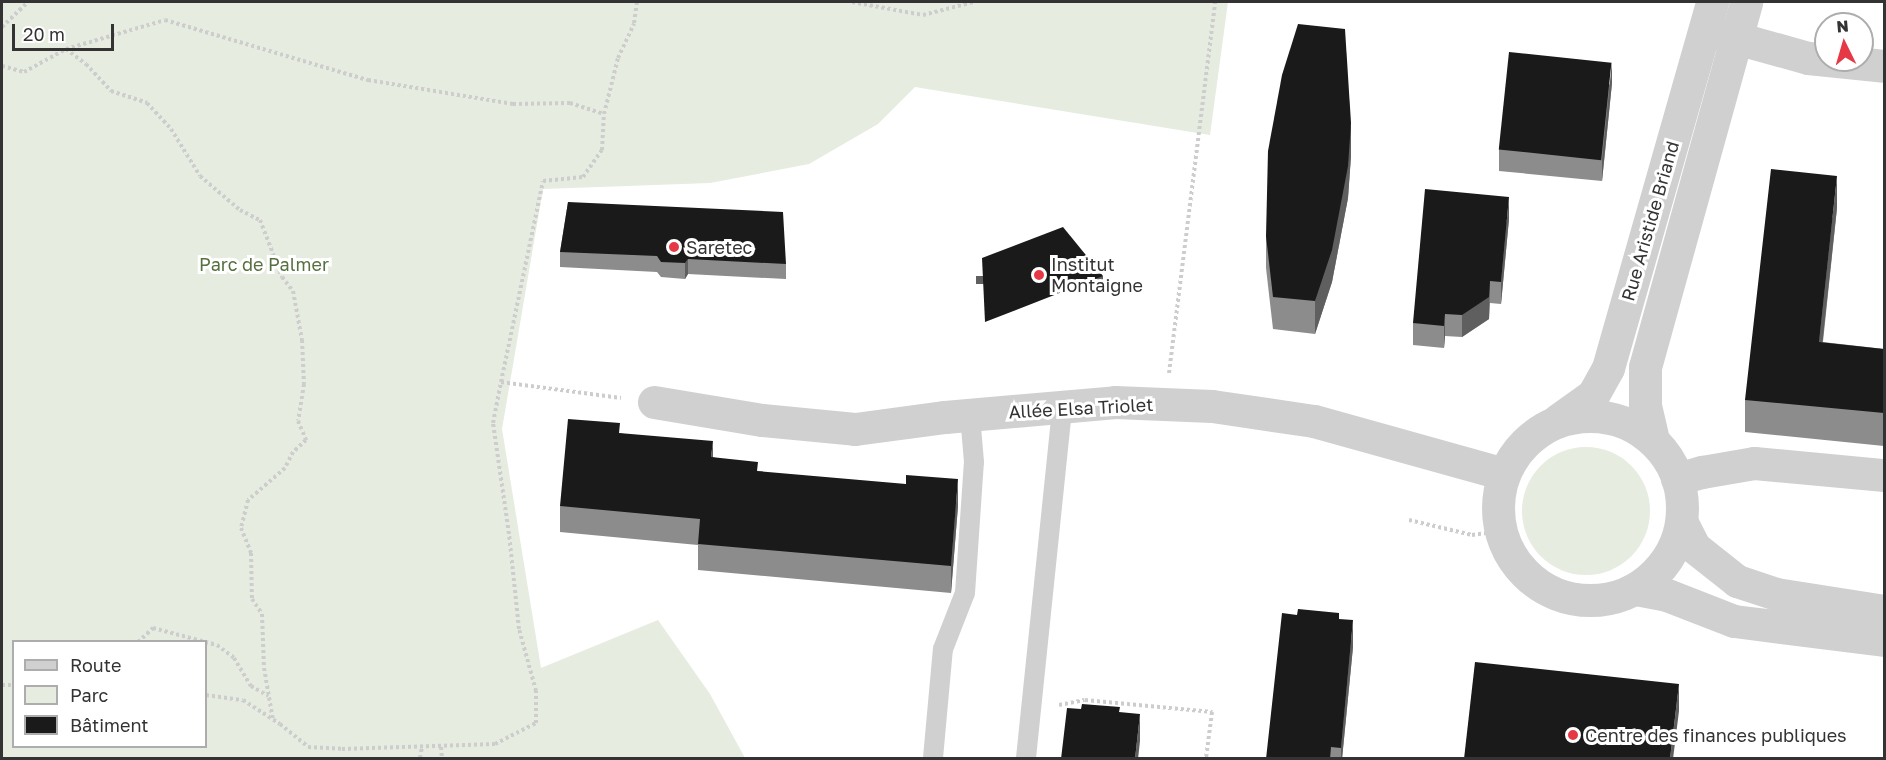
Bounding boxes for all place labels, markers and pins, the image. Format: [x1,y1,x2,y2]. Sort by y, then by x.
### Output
place label: Saretec [686,236,752,258]
marker: Saretec [667,240,681,254]
place label: Institut Montaigne [1051,254,1143,296]
marker: Institut Montaigne [1032,268,1046,282]
place label: Centre des finances publiques [1585,724,1847,746]
marker: Centre des finances publiques [1566,728,1580,742]

